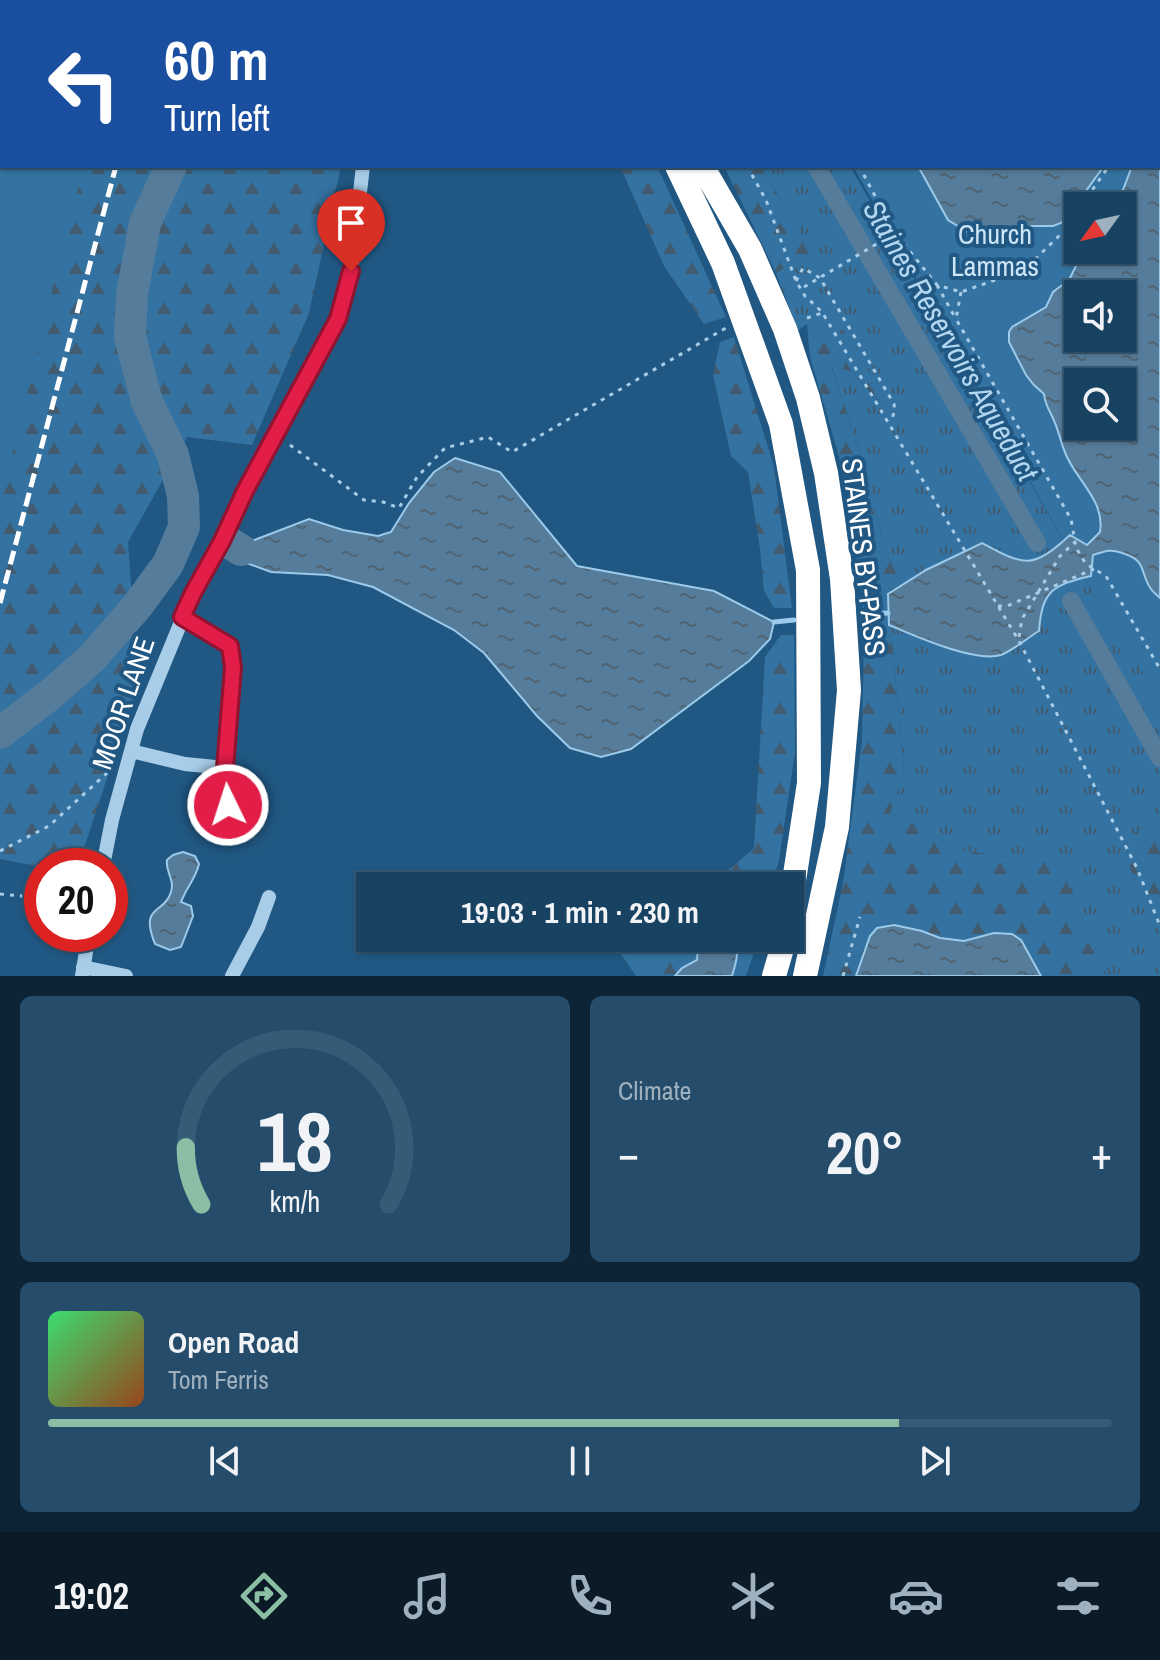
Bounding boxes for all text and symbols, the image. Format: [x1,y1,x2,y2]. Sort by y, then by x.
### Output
text: 60 m [164,22,269,97]
icon: left [32,32,136,136]
text: Turn left [164,94,270,142]
pin [317,189,385,271]
water label: Staines Reservoirs Aqueduct [854,192,1048,489]
north arrow [1064,192,1136,264]
map controls [1064,192,1136,440]
icon: arrive [329,201,373,245]
park label: Church Lammas [951,215,1039,285]
button: sound [1064,280,1136,352]
button: search [1064,368,1136,440]
street label: STAINES BY-PASS [833,456,895,658]
street label: MOOR LANE [83,632,163,774]
position arrow [186,763,270,847]
speed limit sign: 20 [24,848,128,952]
text: 19:03 · 1 min · 230 m [461,892,699,932]
text: Climate [618,1073,691,1108]
text: 18 [257,1085,333,1197]
text: 20° [826,1112,904,1193]
text: − [618,1123,639,1183]
text: + [1091,1123,1112,1183]
text: km/h [270,1182,320,1221]
text: Open Road [168,1322,299,1362]
text: Tom Ferris [168,1362,269,1397]
icon: previous [203,1439,247,1483]
icon: pause [558,1439,602,1483]
icon: next [913,1439,957,1483]
icon: directions [236,1568,292,1624]
icon: music [399,1568,455,1624]
icon: phone [562,1568,618,1624]
icon: climate [725,1568,781,1624]
icon: car [888,1568,944,1624]
icon: filters [1050,1568,1106,1624]
text: 19:02 [53,1572,129,1620]

